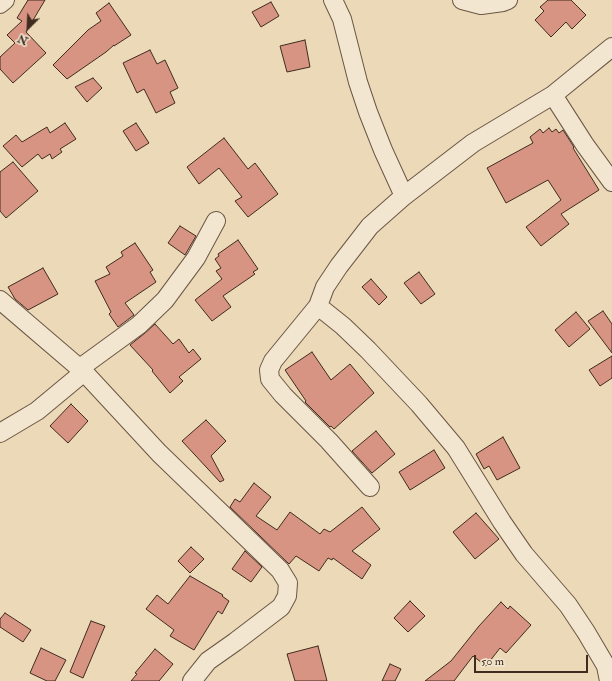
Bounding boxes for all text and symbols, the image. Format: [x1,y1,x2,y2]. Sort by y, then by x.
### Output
north arrow [8,8,48,48]
text: N [16,31,30,47]
scale bar [476,647,590,673]
text: 50 m [481,654,504,669]

